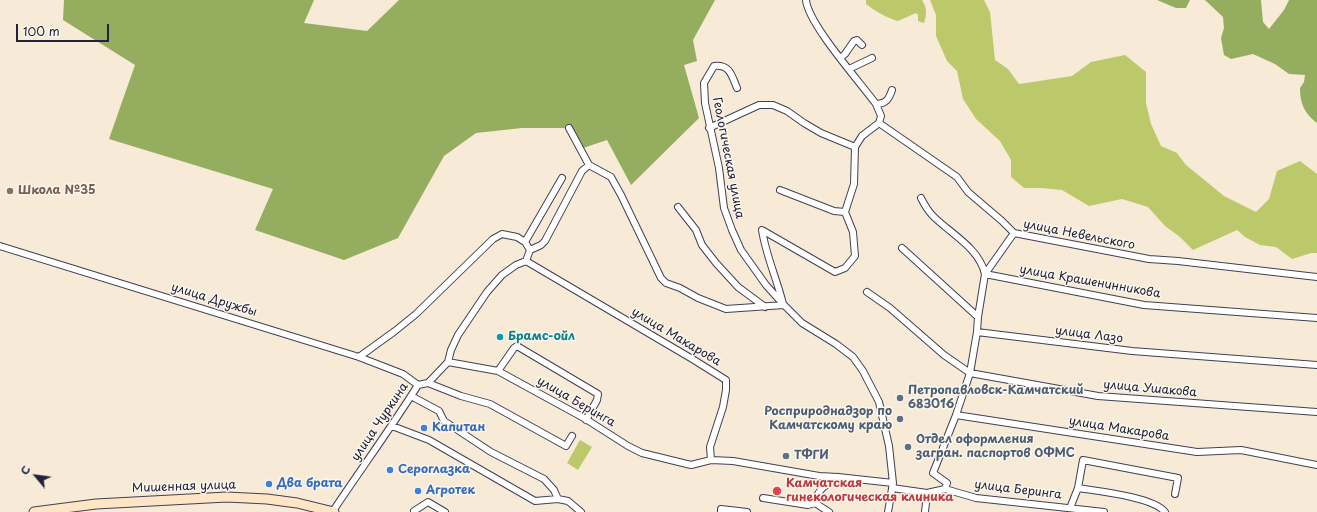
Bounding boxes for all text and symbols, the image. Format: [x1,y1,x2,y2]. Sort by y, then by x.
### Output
scale bar [18,16,111,42]
text: 100 m [23,22,60,40]
street label: Геологическая улица [709,96,747,220]
place label: Школа №35 [18,184,96,198]
marker: Школа №35 [5,186,15,196]
street label: улица Невельского [1022,217,1136,253]
street label: улица Крашенинникова [1018,263,1162,301]
street label: улица Дружбы [169,280,259,320]
street label: улица Макарова [629,305,723,369]
street label: улица Лазо [1054,324,1124,346]
place label: Брамс-ойл [508,330,575,344]
marker: Брамс-ойл [495,332,505,342]
street label: улица Беринга [534,374,618,430]
street label: улица Ушакова [1103,378,1197,400]
street label: улица Чуркина [348,380,412,464]
place label: Петропавловск-Камчатский 683016 [908,384,1084,412]
marker: Петропавловск-Камчатский 683016 [895,393,905,403]
place label: Росприроднадзор по Камчатскому краю [764,405,892,433]
marker: Росприроднадзор по Камчатскому краю [895,414,905,424]
street label: улица Макарова [1068,414,1170,444]
place label: Капитан [432,421,485,435]
marker: Капитан [419,423,429,433]
place label: Отдел оформления загран. паспортов ОФМС [916,433,1075,461]
marker: Отдел оформления загран. паспортов ОФМС [903,442,913,452]
place label: ТФГИ [794,449,829,463]
marker: ТФГИ [781,451,791,461]
north arrow [16,456,56,496]
text: С [16,462,35,478]
place label: Сероглазка [398,463,470,477]
marker: Сероглазка [385,465,395,475]
place label: Два брата [277,477,343,491]
place label: Камчатская гинекологическая клиника [786,477,954,505]
street label: улица Беринга [974,477,1062,503]
street label: Мишенная улица [132,478,236,496]
marker: Два брата [264,479,274,489]
place label: Агротек [426,484,475,498]
marker: Камчатская гинекологическая клиника [771,485,783,497]
marker: Агротек [413,486,423,496]

